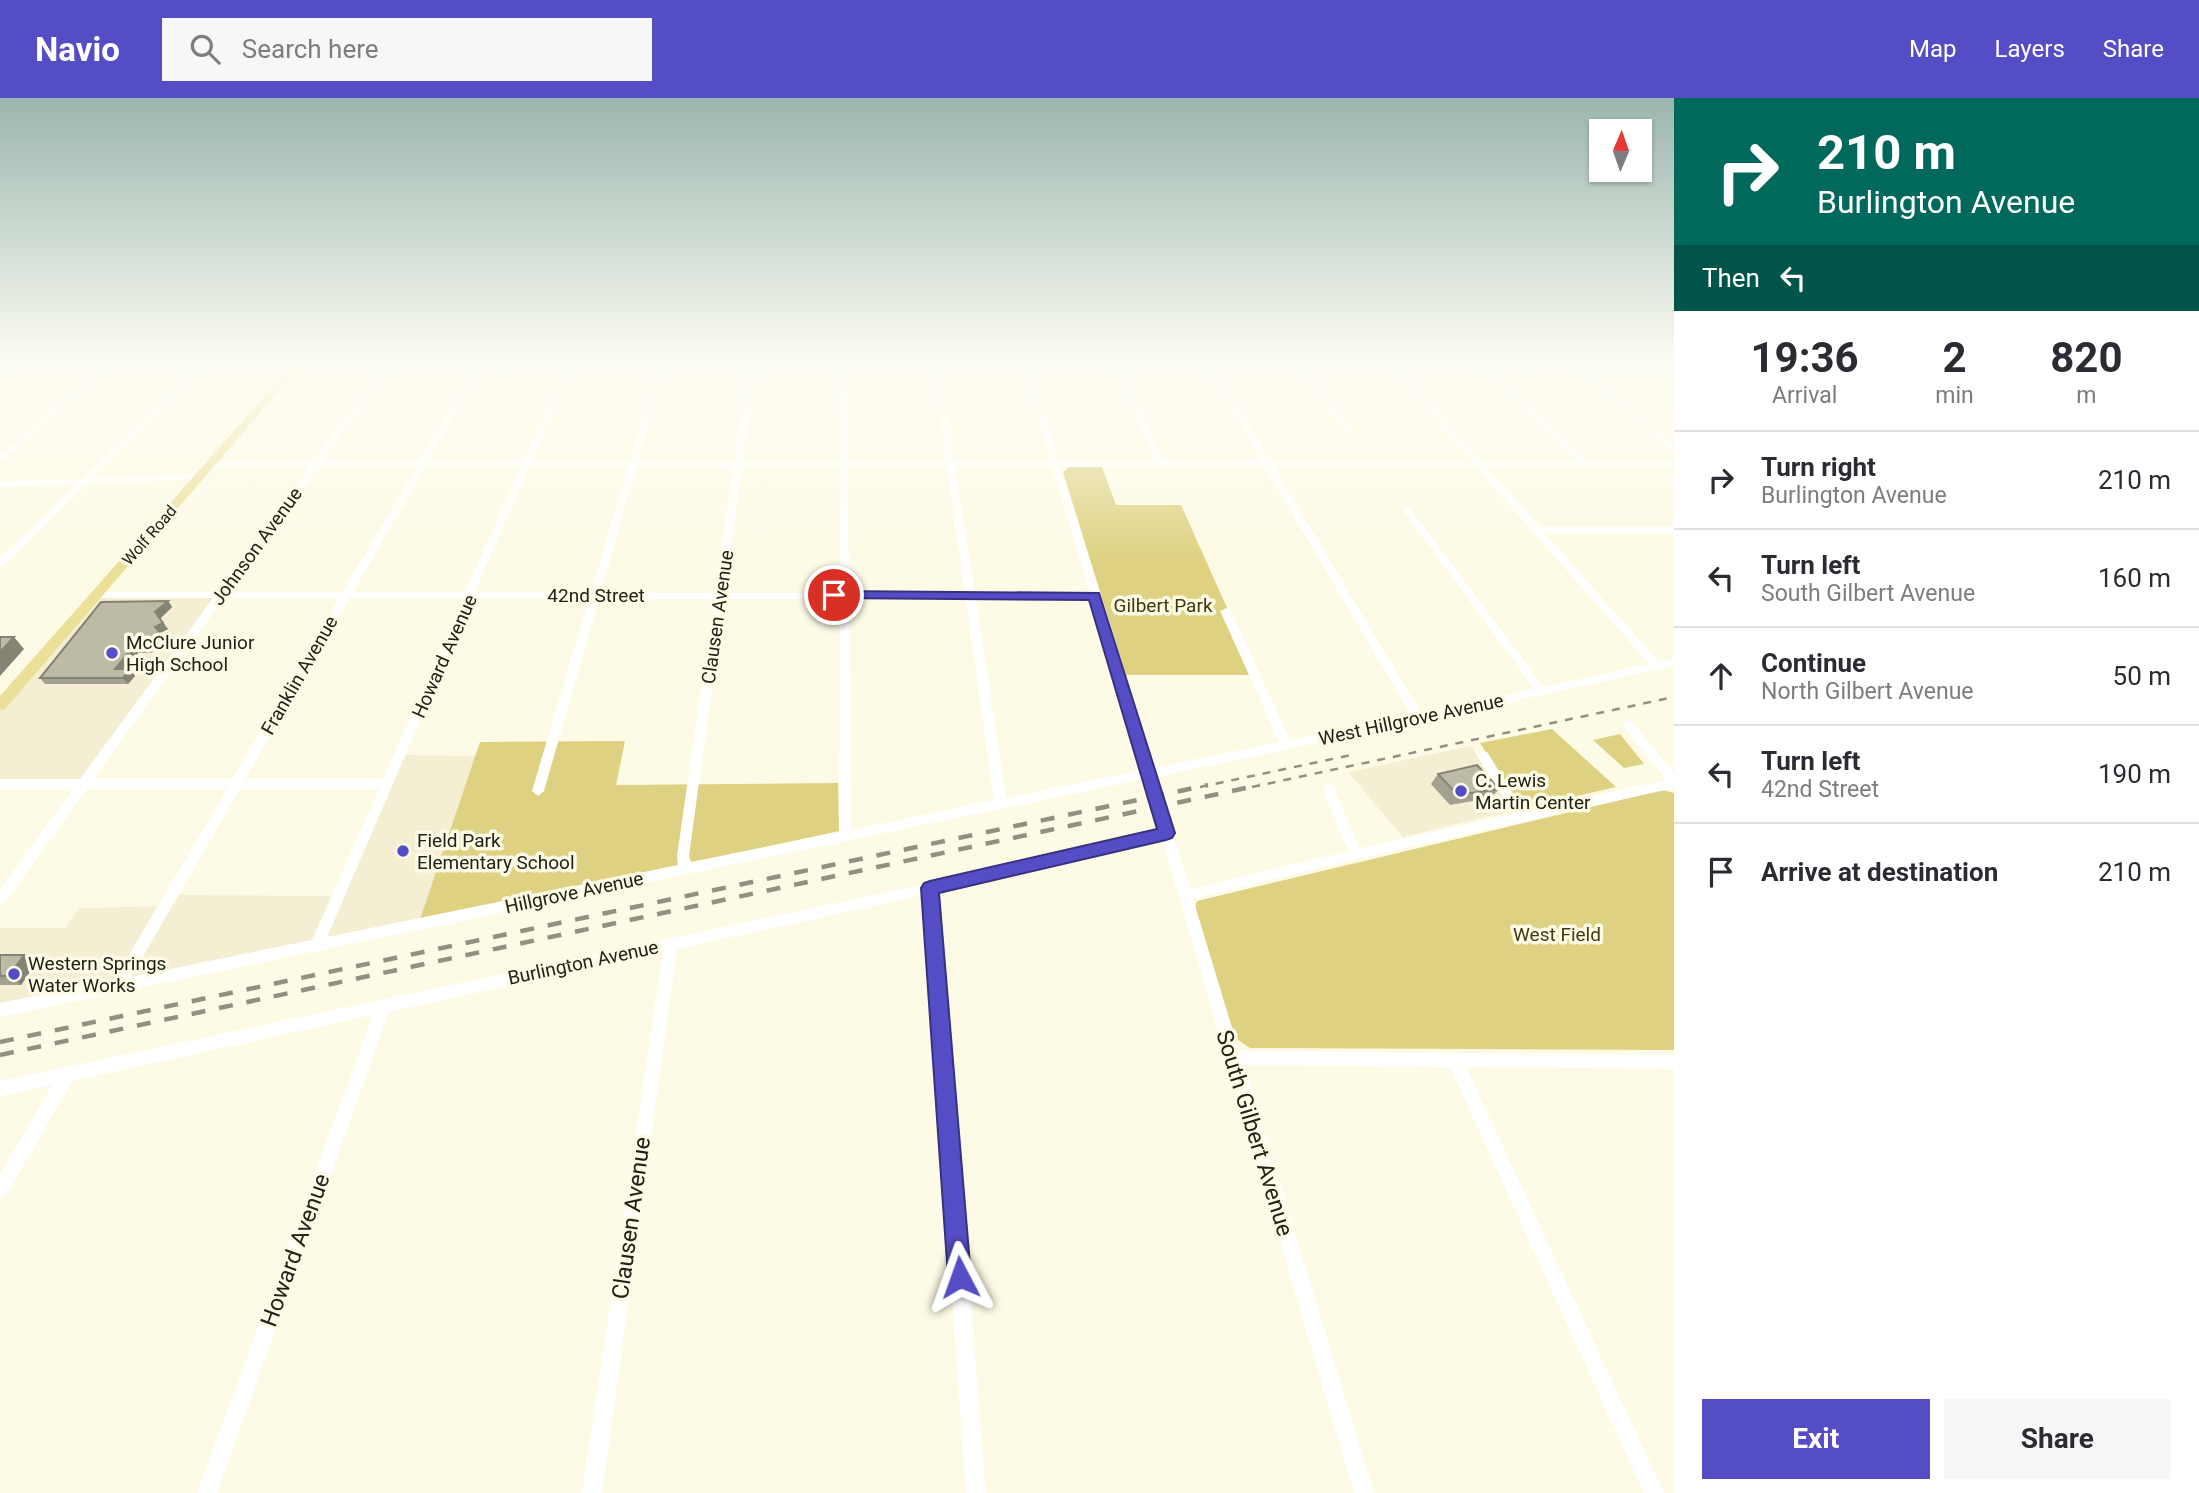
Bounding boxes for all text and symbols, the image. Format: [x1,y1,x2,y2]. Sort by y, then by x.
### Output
search box [162,18,652,81]
text: Navio [35,30,120,69]
icon: search [186,30,224,68]
text: Search here [242,34,379,64]
text: Map [1909,35,1957,63]
text: Layers [1995,35,2065,63]
text: Share [2103,35,2164,63]
north arrow [1589,119,1652,182]
map controls [1589,119,1652,182]
text: 210 m [1817,124,1956,181]
icon: right [1702,126,1793,217]
text: Burlington Avenue [1817,183,2075,221]
icon: left [1774,259,1812,297]
text: Then [1702,263,1760,293]
text: 19:36 [1751,333,1859,382]
text: 2 [1942,333,1967,382]
text: 820 [2050,333,2123,382]
text: Arrival [1772,382,1837,409]
text: min [1935,382,1974,409]
text: m [2076,382,2096,409]
text: Turn right [1761,452,1876,482]
icon: right [1702,461,1740,499]
text: 210 m [2098,465,2171,495]
text: Burlington Avenue [1761,482,1947,509]
street label: Johnson Avenue [206,483,307,610]
street label: Wolf Road [118,501,181,569]
street label: Clausen Avenue [697,549,738,686]
text: Turn left [1761,550,1860,580]
icon: left [1702,559,1740,597]
text: 160 m [2098,563,2171,593]
pin [804,565,864,625]
icon: arrive [815,576,853,614]
text: South Gilbert Avenue [1761,580,1975,607]
street label: 42nd Street [547,584,645,607]
street label: Howard Avenue [407,591,482,722]
park label: Gilbert Park [1113,594,1213,617]
street label: Franklin Avenue [256,612,343,739]
place label: McClure Junior High School [126,631,255,676]
marker: McClure Junior High School [104,645,120,661]
text: Continue [1761,648,1866,678]
icon: ahead [1702,657,1740,695]
text: 50 m [2113,661,2171,691]
text: North Gilbert Avenue [1761,678,1974,705]
street label: West Hillgrove Avenue [1317,689,1506,750]
text: Turn left [1761,746,1860,776]
icon: left [1702,755,1740,793]
text: 190 m [2098,759,2171,789]
place label: C. Lewis Martin Center [1475,769,1591,814]
text: 42nd Street [1761,776,1879,803]
marker: C. Lewis Martin Center [1453,783,1469,799]
place label: Field Park Elementary School [417,829,575,874]
marker: Field Park Elementary School [395,843,411,859]
icon: arrive [1702,853,1740,891]
text: Arrive at destination [1761,857,1998,887]
text: 210 m [2098,857,2171,887]
street label: Hillgrove Avenue [503,867,645,918]
park label: West Field [1513,923,1601,946]
street label: Burlington Avenue [506,935,660,990]
place label: Western Springs Water Works [28,952,166,997]
marker: Western Springs Water Works [6,966,22,982]
street label: South Gilbert Avenue [1210,1027,1299,1239]
street label: Clausen Avenue [607,1135,656,1301]
street label: Howard Avenue [255,1170,336,1330]
position arrow [923,1240,997,1314]
button: Exit [1702,1399,1930,1479]
button: Share [1944,1399,2171,1479]

